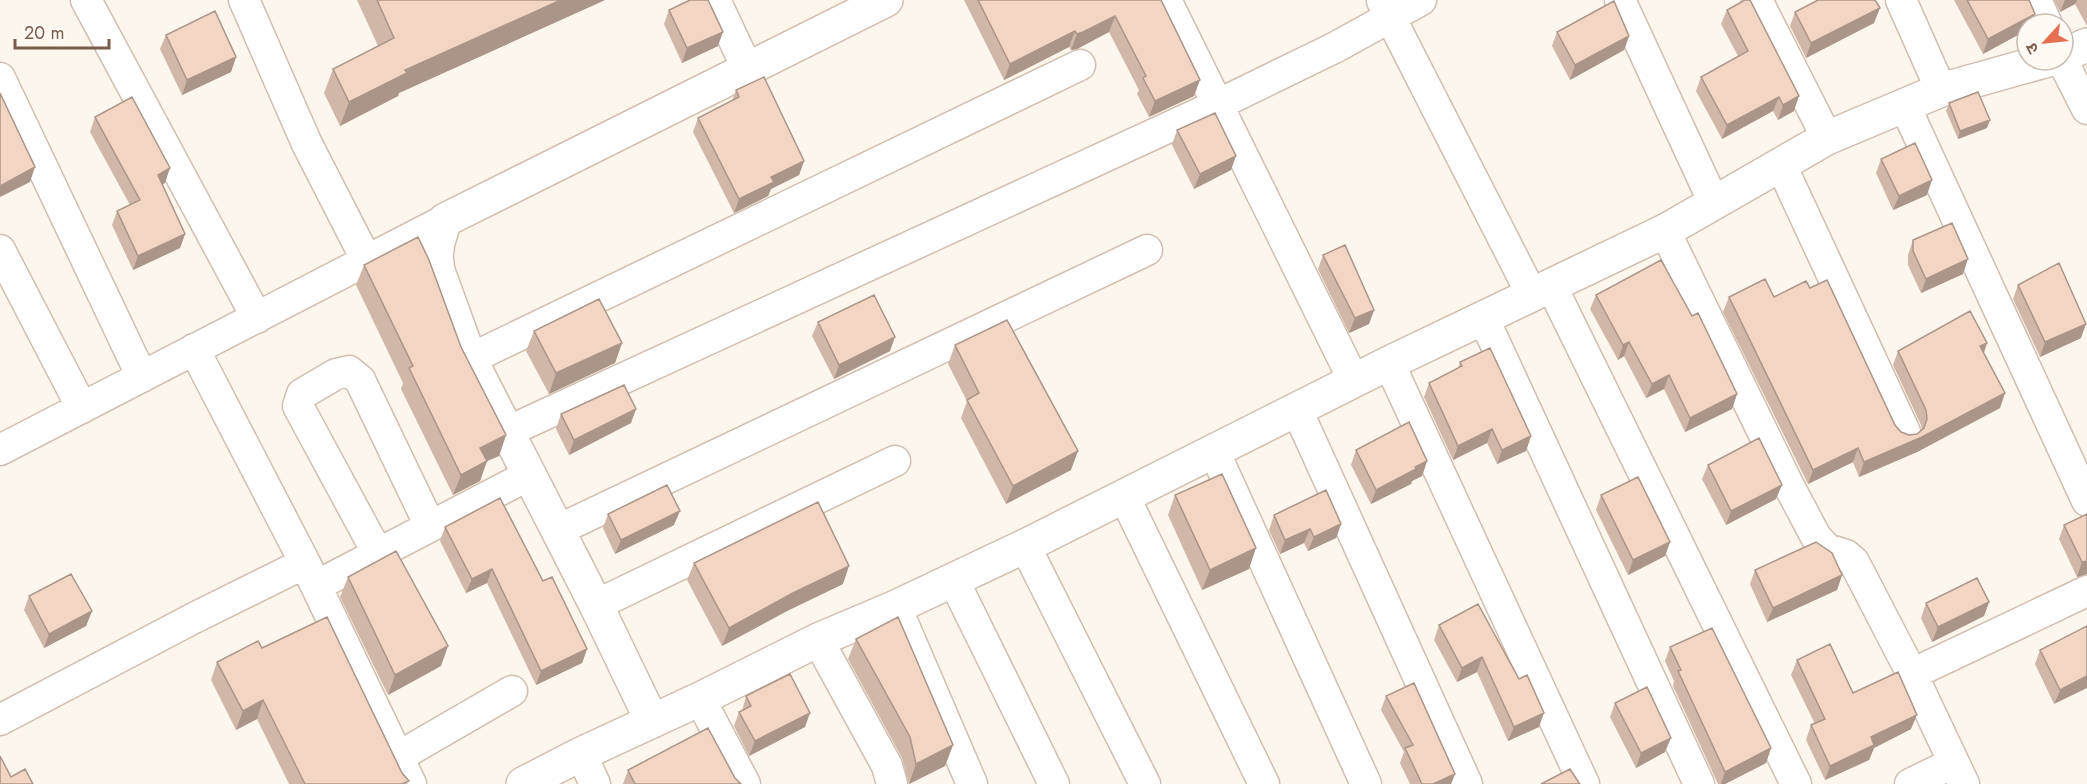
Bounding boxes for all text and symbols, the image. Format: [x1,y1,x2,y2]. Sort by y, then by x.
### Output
scale bar [15,12,110,50]
north arrow [2015,12,2075,72]
text: 20 m [24,20,64,46]
text: उ [2019,39,2044,58]

